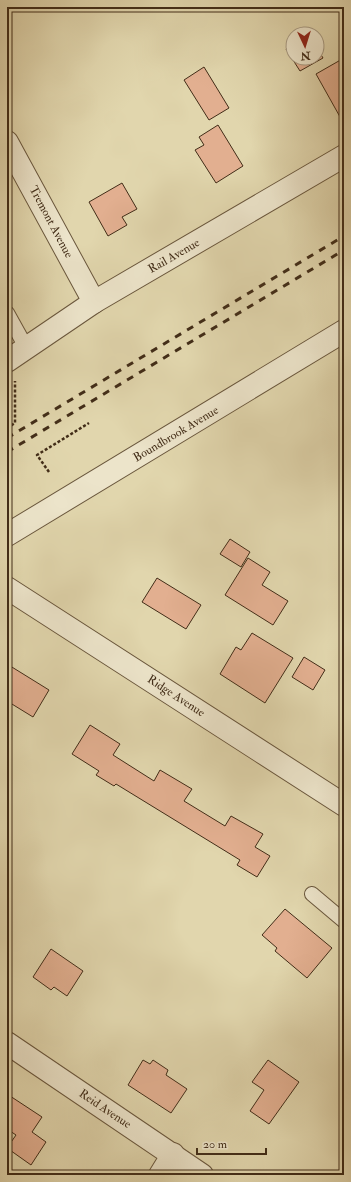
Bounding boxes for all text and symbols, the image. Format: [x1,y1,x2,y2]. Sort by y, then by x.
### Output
north arrow [285,26,325,66]
text: N [299,49,312,62]
street label: Tremont Avenue [26,183,76,261]
street label: Rail Avenue [146,235,202,277]
street label: Boundbrook Avenue [131,403,221,465]
street label: Ridge Avenue [144,672,208,720]
street label: Reid Avenue [76,1086,134,1132]
scale bar [197,1130,266,1156]
text: 20 m [203,1137,228,1152]

